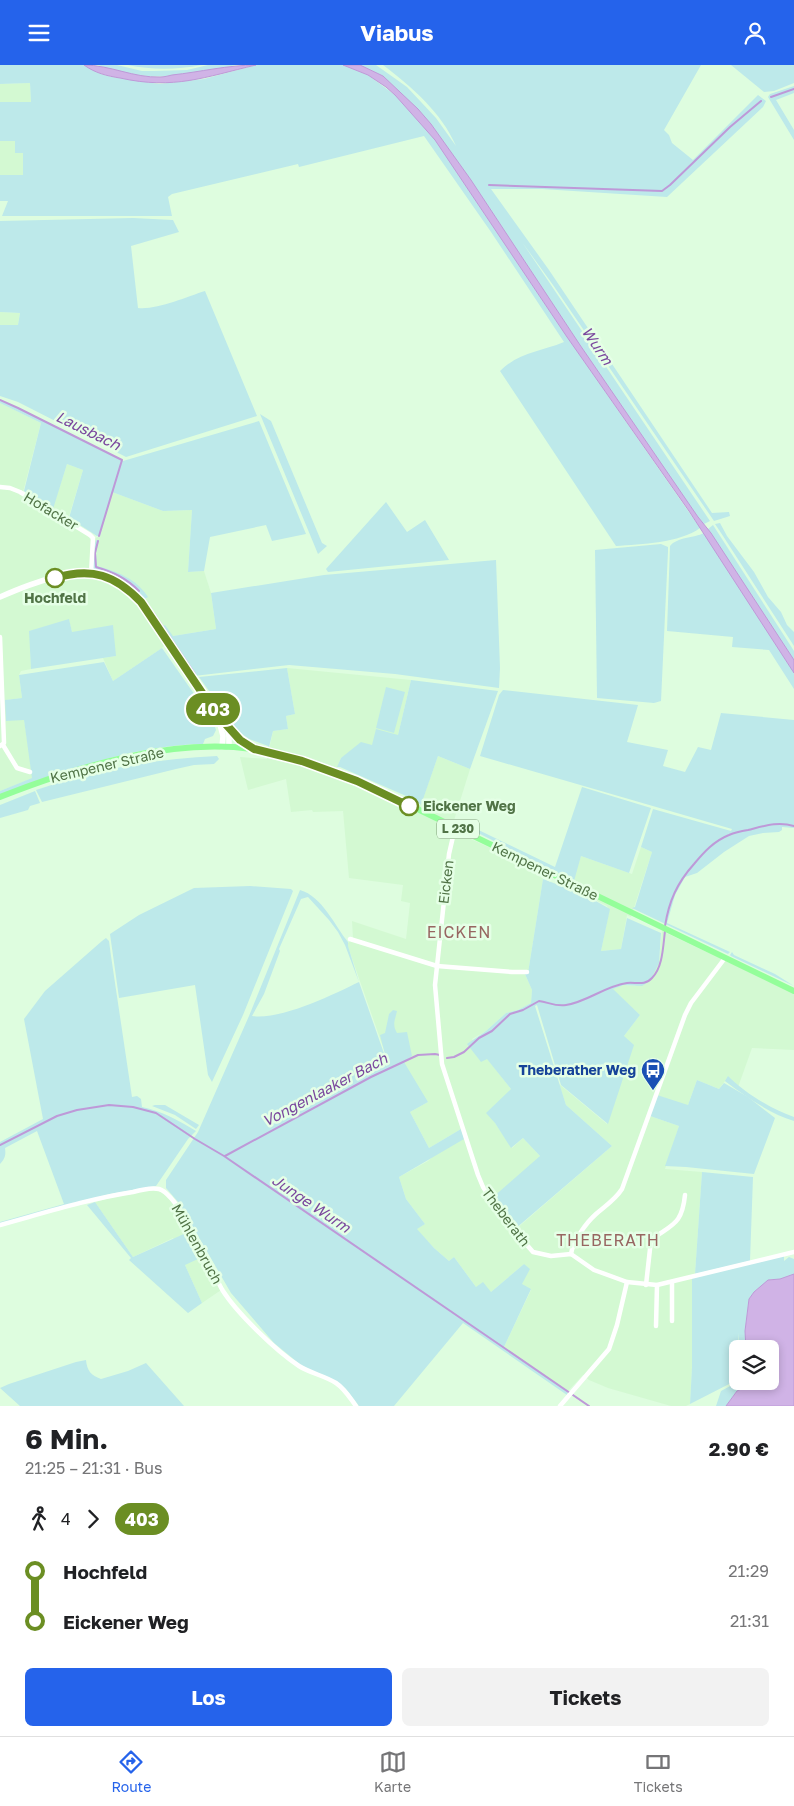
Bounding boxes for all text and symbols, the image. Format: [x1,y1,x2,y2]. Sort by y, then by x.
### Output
icon: menu [25,19,53,47]
text: Viabus [360,19,434,46]
icon: person [741,19,769,47]
water label: Wurm [579,323,618,369]
water label: Lausbach [53,407,124,454]
street label: Hofacker [21,488,82,534]
marker: Hochfeld [45,568,65,588]
place label: Hochfeld [24,589,86,606]
line badge: 403 [184,693,242,725]
text: 403 [196,698,230,720]
street label: Kempener Straße [48,743,165,786]
marker: Eickener Weg [399,796,419,816]
place label: Eickener Weg [423,797,516,814]
road number: L 230 [437,819,479,839]
street label: Kempener Straße [489,837,601,904]
street label: Eicken [434,859,457,905]
district label: EICKEN [427,922,491,942]
water label: Vongenlaaker Bach [259,1048,391,1131]
bus stop icon: Theberather Weg [640,1057,666,1091]
place label: Theberather Weg [518,1061,636,1078]
water label: Junge Wurm [268,1170,355,1237]
street label: Theberath [479,1184,534,1250]
street label: Mühlenbruch [168,1201,226,1287]
district label: THEBERATH [556,1230,660,1250]
map controls [729,1340,779,1390]
button: layers [729,1340,779,1390]
text: 6 Min. [25,1422,108,1455]
text: 2.90 € [709,1437,769,1460]
text: 21:25 – 21:31 · Bus [25,1458,163,1478]
icon: walk [25,1505,53,1533]
icon: forward [79,1505,107,1533]
text: 403 [125,1508,159,1530]
text: 4 [61,1509,71,1529]
text: Hochfeld [63,1560,147,1583]
text: 21:29 [728,1561,769,1581]
text: Eickener Weg [63,1610,189,1633]
text: 21:31 [730,1611,769,1631]
button: Los [25,1668,392,1726]
button: Tickets [402,1668,769,1726]
tab: Route [111,1748,151,1795]
tab: Karte [374,1748,411,1795]
tab: Tickets [634,1748,683,1795]

